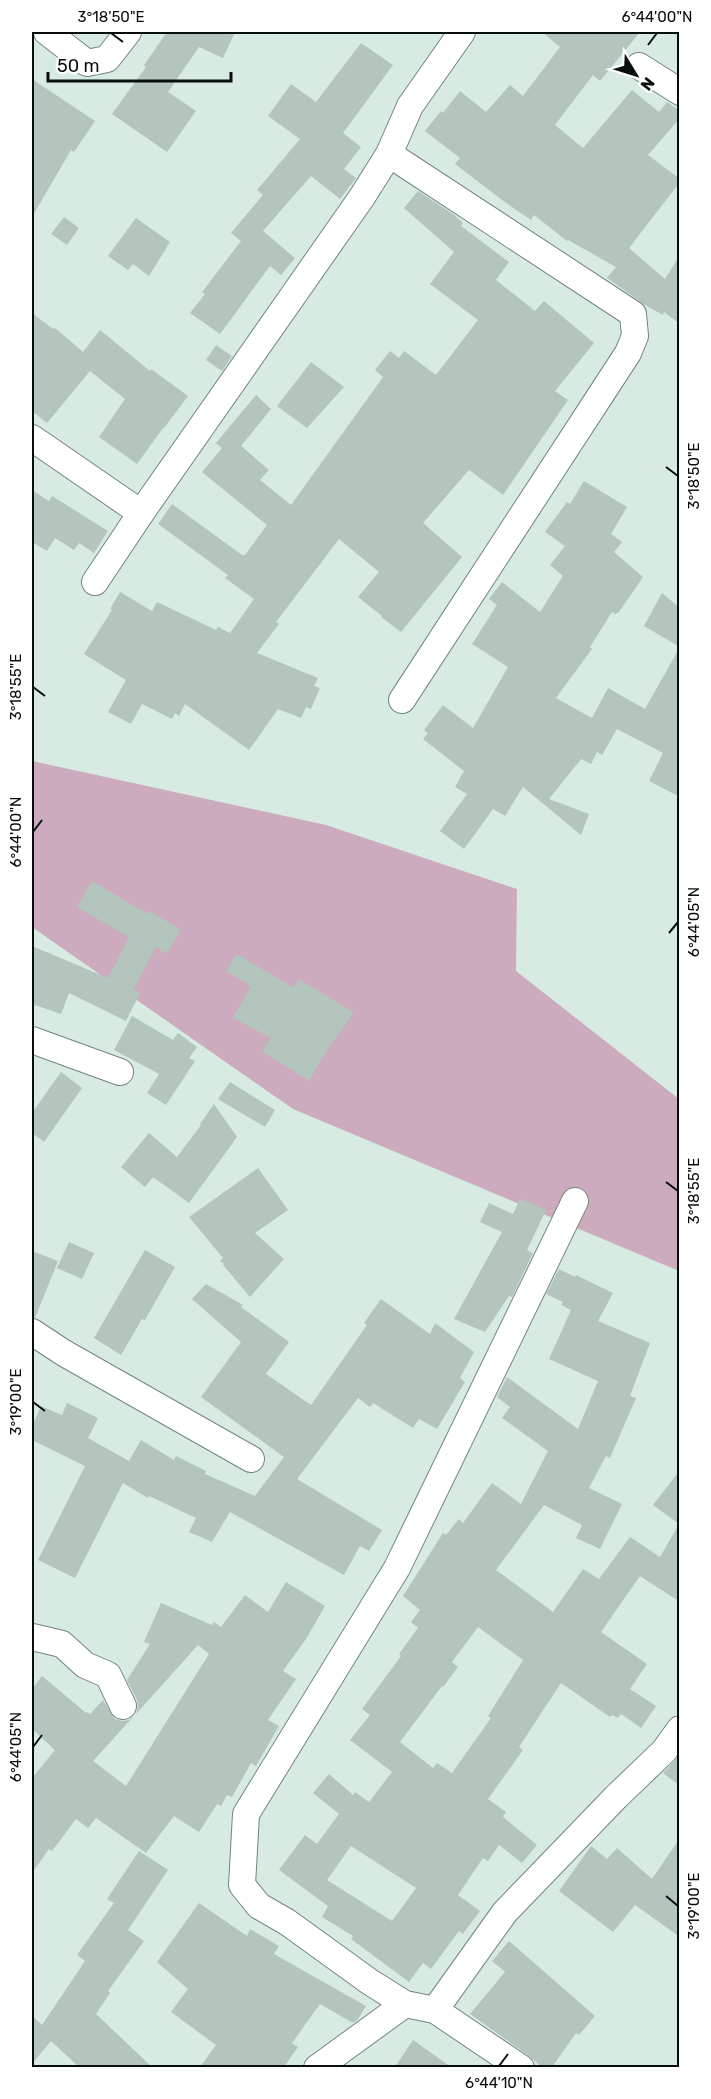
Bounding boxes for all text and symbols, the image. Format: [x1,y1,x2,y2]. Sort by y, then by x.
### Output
text: 3°18'50"E [77,8,145,26]
text: 6°44'00"N [622,8,692,26]
scale bar [48,45,231,83]
north arrow [606,45,666,105]
text: 50 m [57,55,100,77]
text: N [636,74,658,94]
text: 3°18'50"E [685,442,703,510]
text: 3°18'55"E [7,654,25,720]
text: 6°44'00"N [7,797,25,867]
text: 6°44'05"N [685,887,703,957]
text: 3°18'55"E [685,1158,703,1224]
text: 3°19'00"E [7,1368,25,1436]
text: 6°44'05"N [7,1712,25,1782]
text: 3°19'00"E [685,1872,703,1940]
text: 6°44'10"N [465,2074,533,2092]

